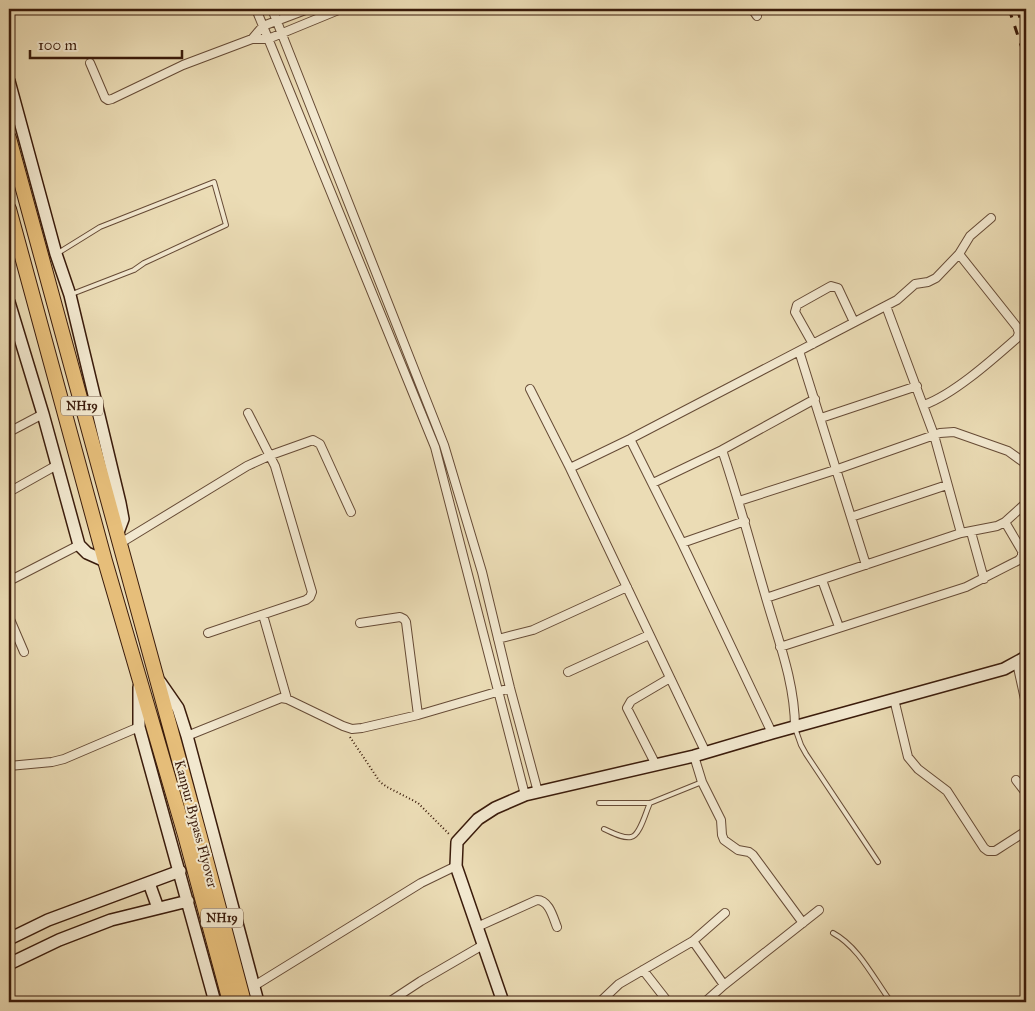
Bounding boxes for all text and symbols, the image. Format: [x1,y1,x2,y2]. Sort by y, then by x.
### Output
scale bar [30,28,182,60]
text: 100 m [38,36,78,54]
road number: NH19 [61,396,103,416]
street label: Kanpur Bypass Flyover [171,758,221,891]
road number: NH19 [201,908,243,928]

